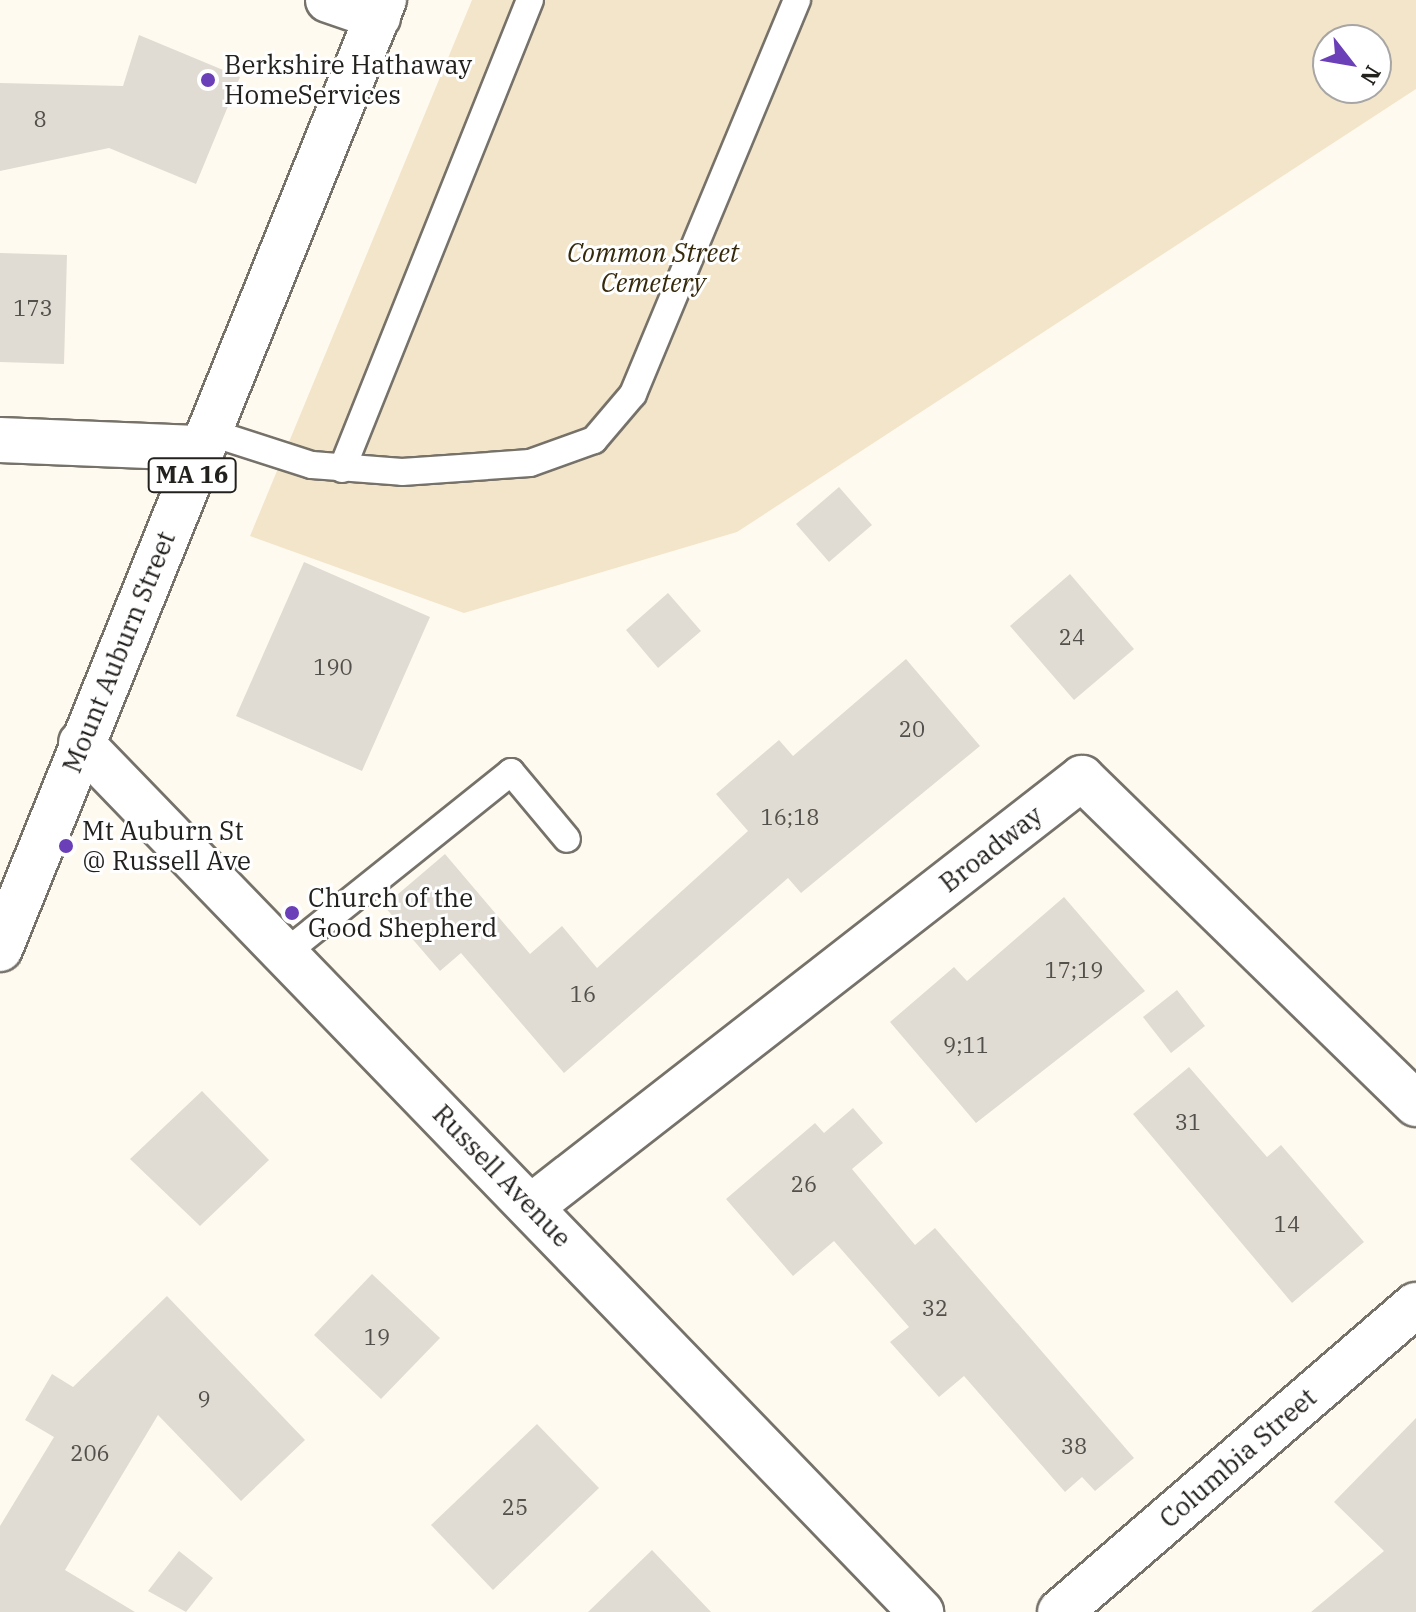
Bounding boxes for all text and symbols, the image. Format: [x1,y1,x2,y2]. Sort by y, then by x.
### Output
north arrow [1312,24,1392,104]
place label: Berkshire Hathaway HomeServices [224,49,472,110]
text: N [1354,61,1388,91]
marker: Berkshire Hathaway HomeServices [199,71,217,89]
house number: 8 [33,106,47,132]
park label: Common Street Cemetery [567,237,739,298]
house number: 173 [13,295,53,321]
road number: MA 16 [146,455,238,495]
street label: Mount Auburn Street [56,527,182,777]
house number: 24 [1059,624,1085,650]
house number: 190 [313,654,353,680]
house number: 20 [899,716,925,742]
street label: Broadway [933,799,1049,899]
house number: 16;18 [760,804,820,830]
place label: Mt Auburn St @ Russell Ave [82,815,251,876]
marker: Mt Auburn St @ Russell Ave [57,837,75,855]
place label: Church of the Good Shepherd [308,882,497,944]
marker: Church of the Good Shepherd [283,904,301,922]
house number: 17;19 [1044,957,1104,983]
house number: 16 [570,981,596,1007]
house number: 9;11 [943,1032,989,1058]
street label: Russell Avenue [426,1098,578,1254]
house number: 31 [1175,1109,1201,1135]
house number: 26 [791,1171,817,1197]
house number: 14 [1274,1211,1300,1237]
house number: 32 [922,1295,948,1321]
house number: 19 [364,1324,390,1350]
street label: Columbia Street [1153,1382,1323,1534]
house number: 9 [197,1386,211,1412]
house number: 38 [1061,1433,1087,1459]
house number: 206 [70,1440,110,1466]
house number: 25 [502,1494,528,1520]

